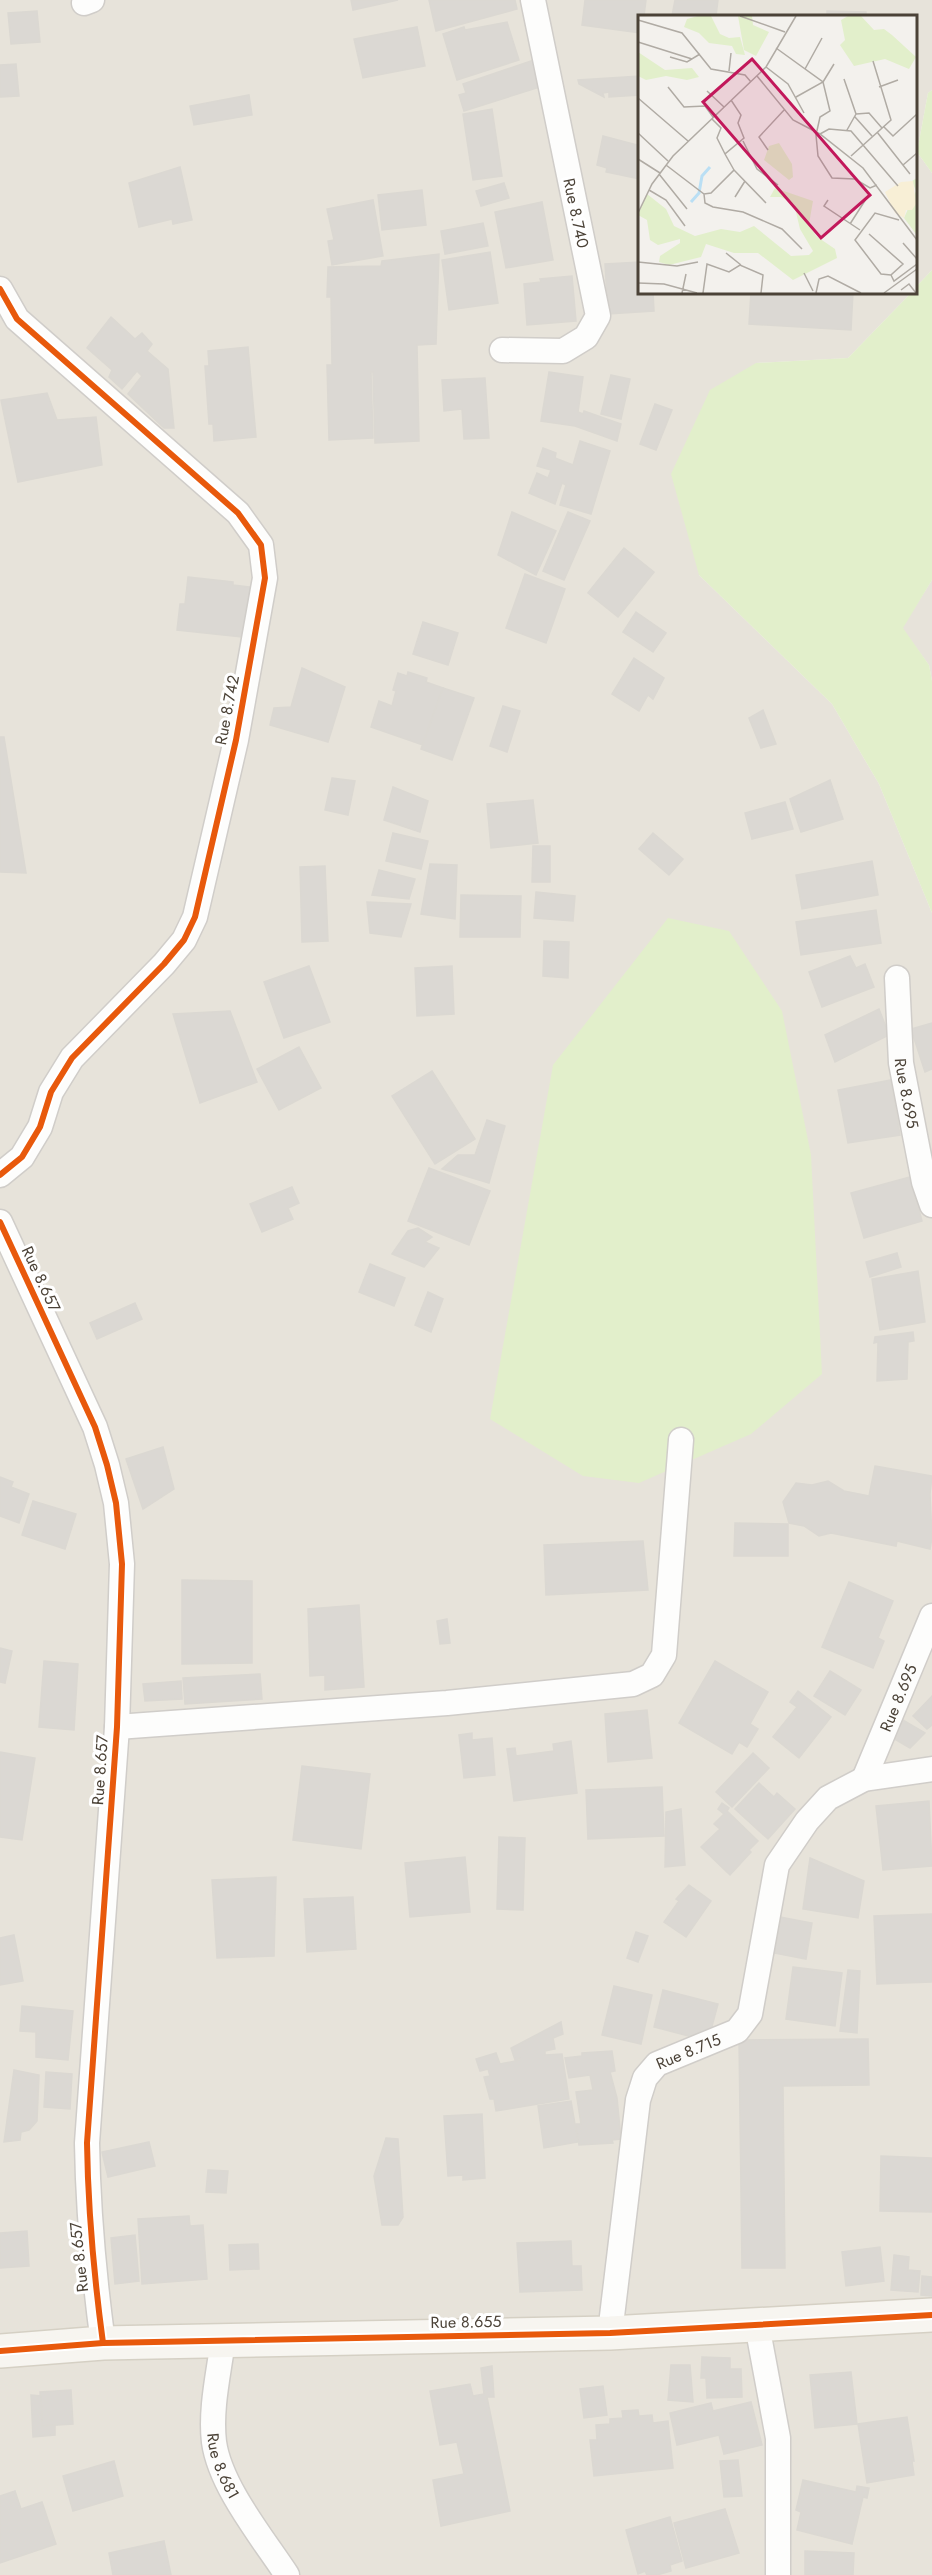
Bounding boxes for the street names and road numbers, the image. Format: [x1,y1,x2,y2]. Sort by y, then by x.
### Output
street label: Rue 8.740 [557,176,595,250]
street label: Rue 8.742 [209,673,245,747]
street label: Rue 8.695 [889,1058,925,1130]
street label: Rue 8.657 [16,1242,67,1316]
street label: Rue 8.695 [874,1660,922,1735]
street label: Rue 8.657 [86,1734,114,1806]
street label: Rue 8.715 [652,2027,724,2075]
street label: Rue 8.657 [64,2220,94,2293]
street label: Rue 8.655 [430,2310,502,2334]
street label: Rue 8.681 [202,2432,245,2503]

